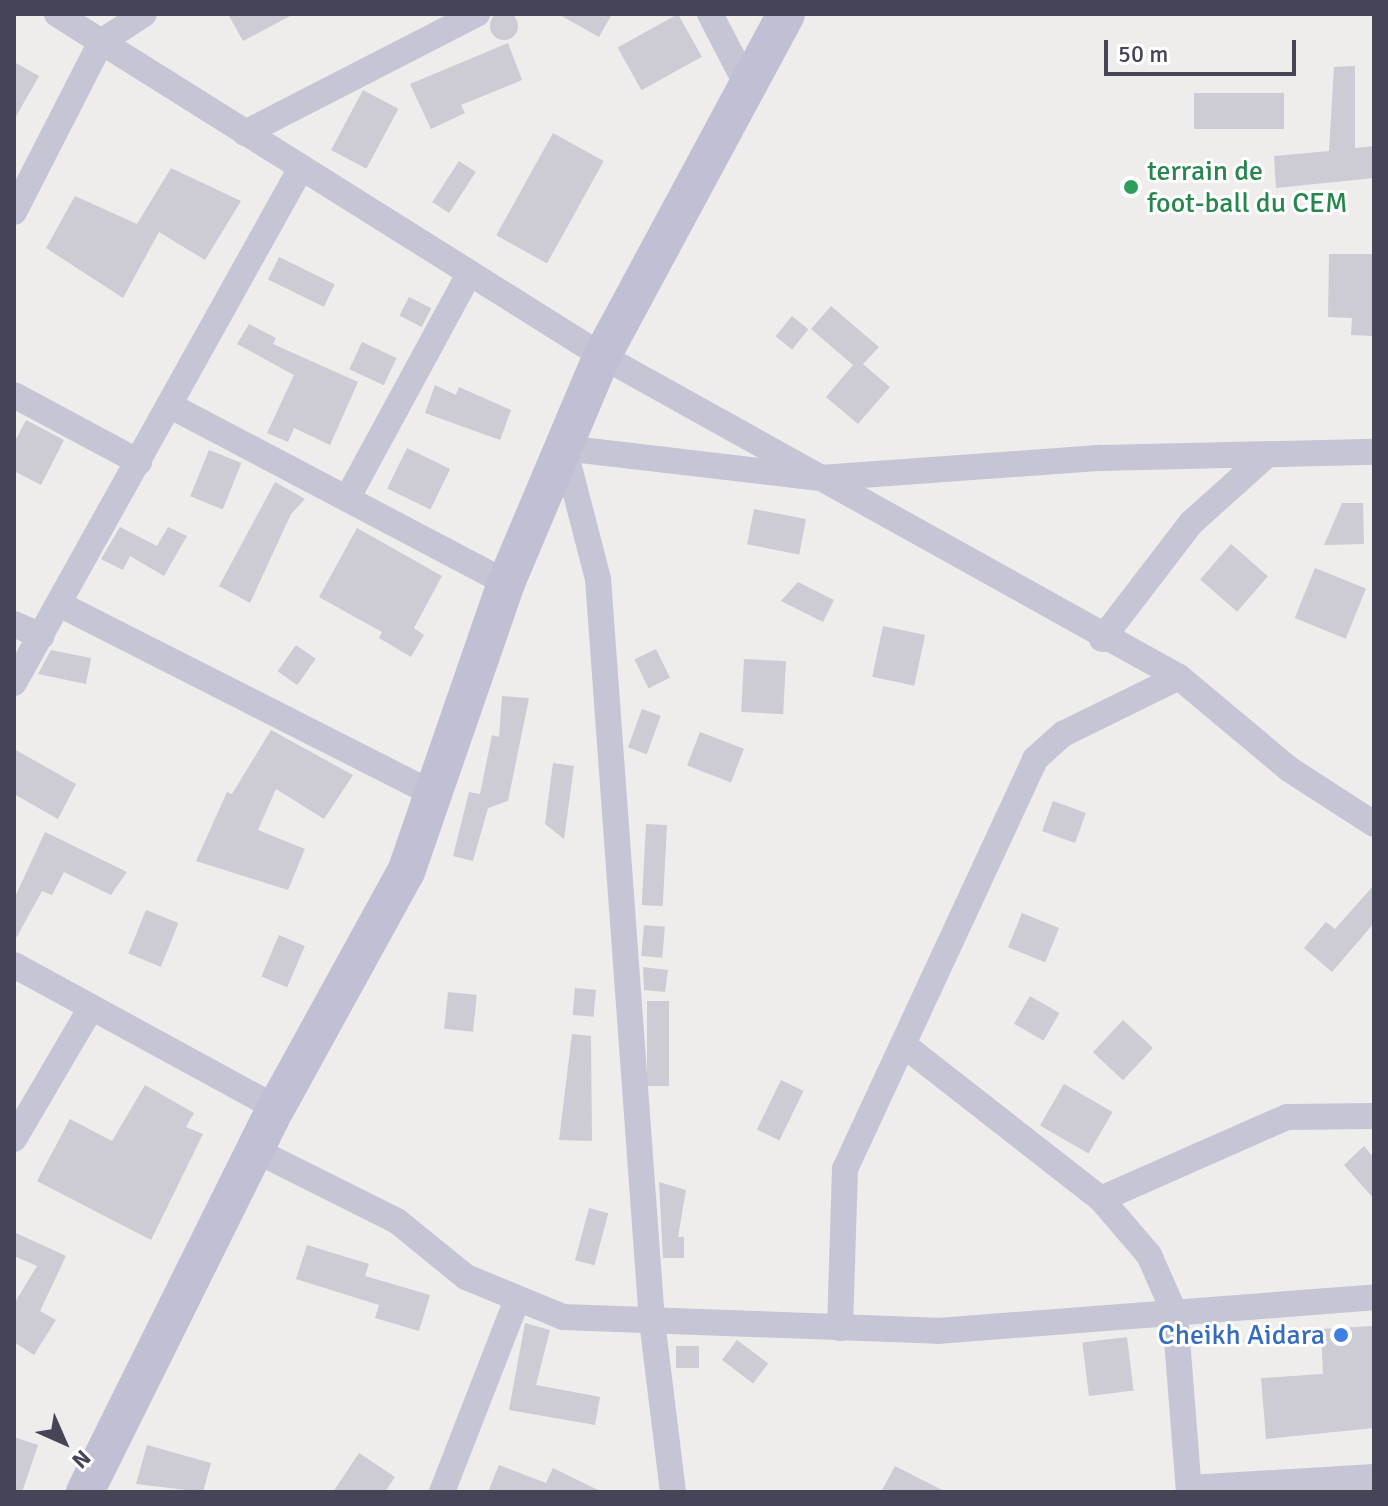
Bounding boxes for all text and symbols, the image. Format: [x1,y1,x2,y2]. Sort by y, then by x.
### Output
scale bar [1108,24,1300,74]
text: 50 m [1118,39,1168,69]
place label: terrain de foot-ball du CEM [1147,154,1348,220]
marker: terrain de foot-ball du CEM [1122,178,1140,196]
place label: Cheikh Aidara [1158,1318,1325,1352]
marker: Cheikh Aidara [1332,1326,1350,1344]
north arrow [24,1402,104,1482]
text: N [66,1444,96,1474]

